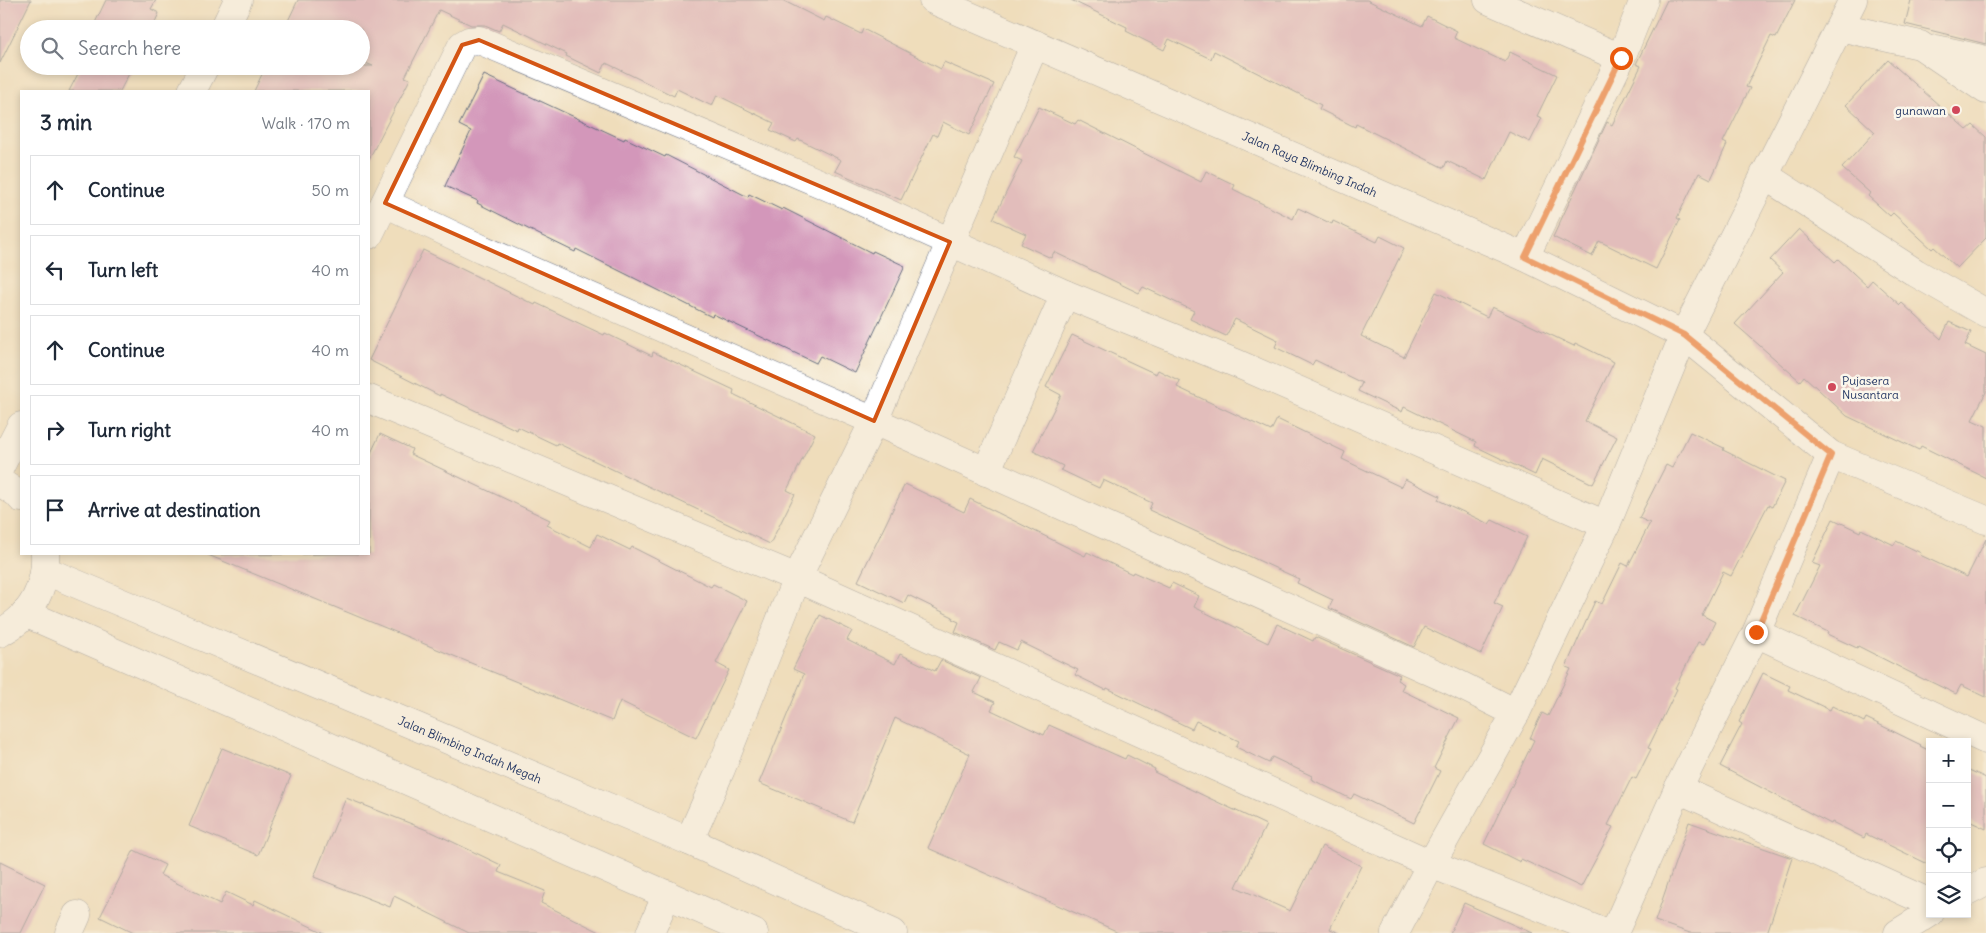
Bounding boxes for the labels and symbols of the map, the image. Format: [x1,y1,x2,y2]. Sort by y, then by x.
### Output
route start [1610,47,1633,70]
place label: gunawan [1895,103,1946,118]
marker: gunawan [1950,104,1962,116]
street label: Jalan Raya Blimbing Indah [1240,128,1380,200]
place label: Pujasera Nusantara [1842,373,1899,402]
marker: Pujasera Nusantara [1826,381,1838,393]
route end [1745,621,1768,644]
street label: Jalan Blimbing Indah Megah [396,712,544,786]

